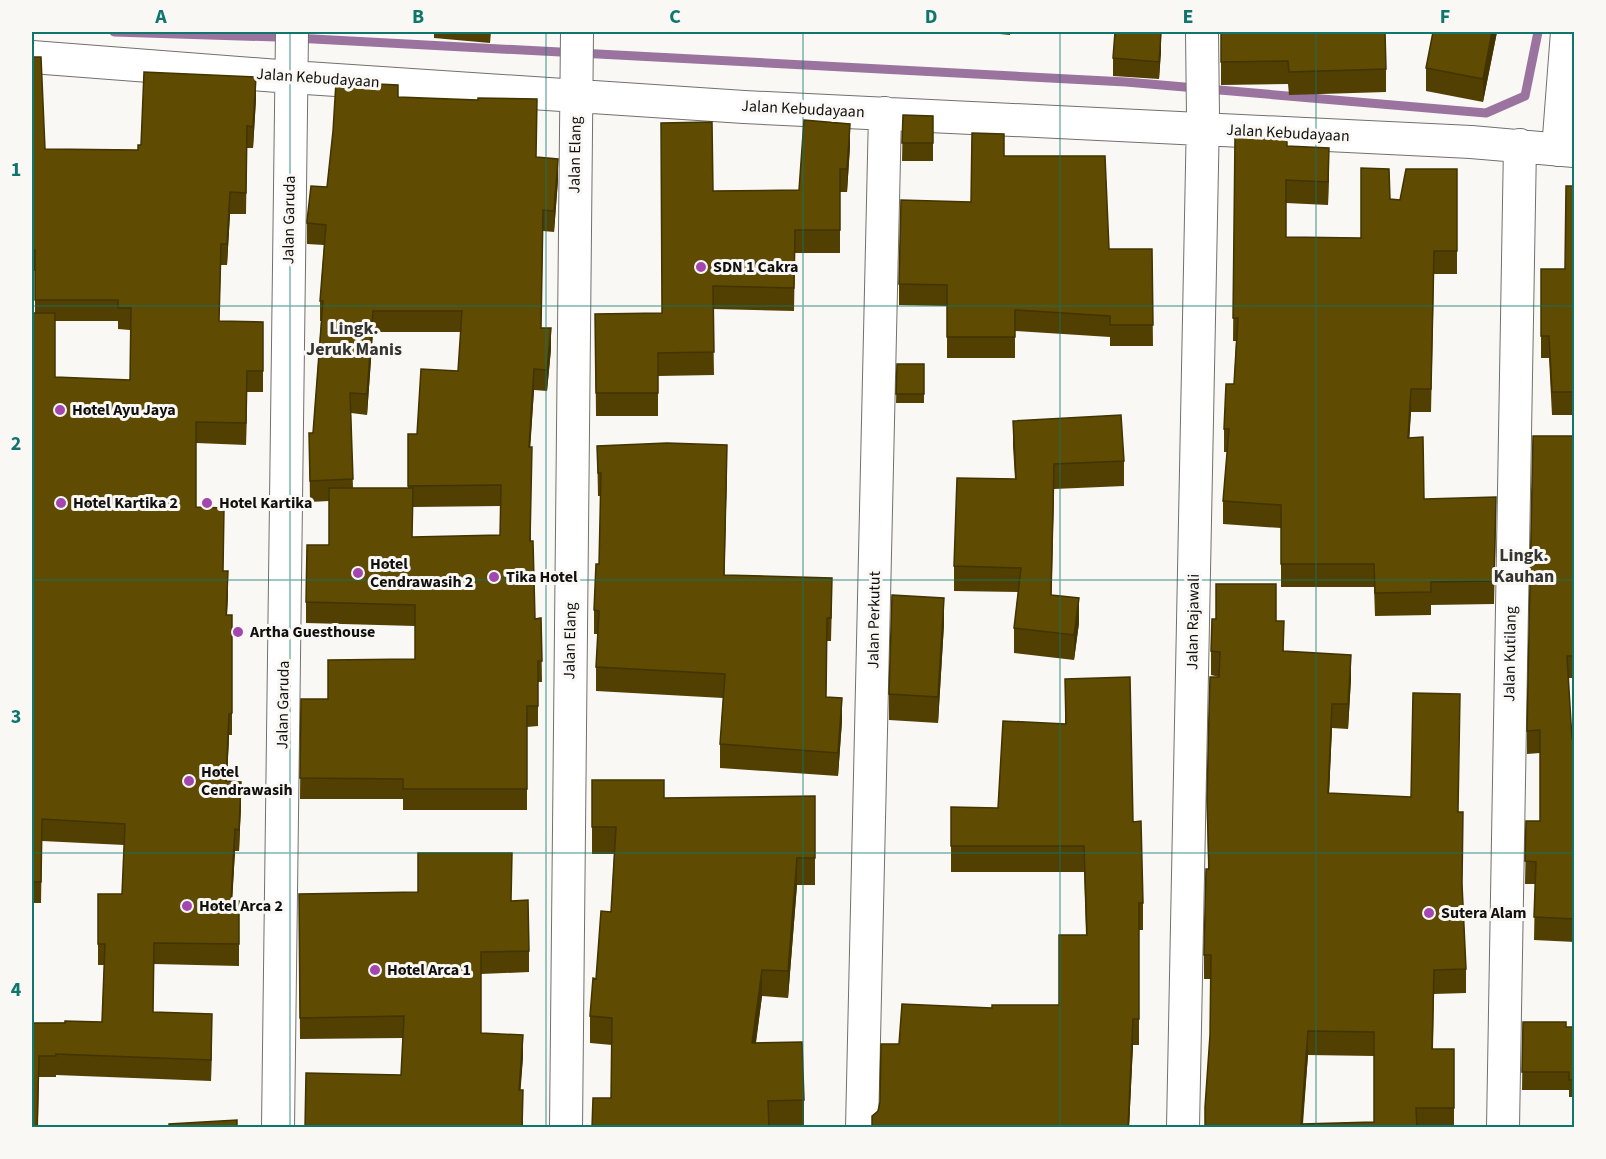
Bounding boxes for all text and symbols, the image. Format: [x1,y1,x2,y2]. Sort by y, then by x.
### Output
text: A [154,3,167,31]
text: B [412,3,424,31]
text: C [669,3,681,31]
text: D [925,3,937,31]
text: E [1183,3,1193,31]
text: F [1440,3,1450,31]
street label: Jalan Kebudayaan [256,63,380,93]
street label: Jalan Kebudayaan [741,95,865,123]
street label: Jalan Elang [563,116,587,194]
street label: Jalan Kebudayaan [1226,119,1350,147]
text: 1 [11,156,21,184]
street label: Jalan Garuda [277,175,301,265]
place label: SDN 1 Cakra [713,256,798,278]
marker: SDN 1 Cakra [694,260,708,274]
district label: Lingk. Jeruk Manis [306,316,402,362]
place label: Hotel Ayu Jaya [72,399,176,421]
marker: Hotel Ayu Jaya [53,403,67,417]
text: 2 [11,430,21,458]
place label: Hotel Kartika 2 [73,492,178,514]
place label: Hotel Kartika [219,492,312,514]
marker: Hotel Kartika 2 [54,496,68,510]
marker: Hotel Kartika [200,496,214,510]
district label: Lingk. Kauhan [1494,543,1554,589]
place label: Hotel Cendrawasih 2 [370,553,473,593]
marker: Hotel Cendrawasih 2 [351,566,365,580]
place label: Tika Hotel [506,566,578,588]
marker: Tika Hotel [487,570,501,584]
street label: Jalan Perkutut [862,570,886,669]
street label: Jalan Rajawali [1181,574,1205,670]
street label: Jalan Elang [558,602,582,680]
street label: Jalan Kutilang [1498,606,1522,702]
place label: Artha Guesthouse [249,621,375,643]
marker: Artha Guesthouse [231,625,245,639]
street label: Jalan Garuda [271,660,295,750]
text: 3 [11,703,21,731]
place label: Hotel Cendrawasih [201,761,293,801]
marker: Hotel Cendrawasih [182,774,196,788]
place label: Hotel Arca 2 [199,895,283,917]
marker: Hotel Arca 2 [180,899,194,913]
place label: Sutera Alam [1441,902,1527,924]
marker: Sutera Alam [1422,906,1436,920]
place label: Hotel Arca 1 [387,959,471,981]
marker: Hotel Arca 1 [368,963,382,977]
text: 4 [11,976,22,1004]

